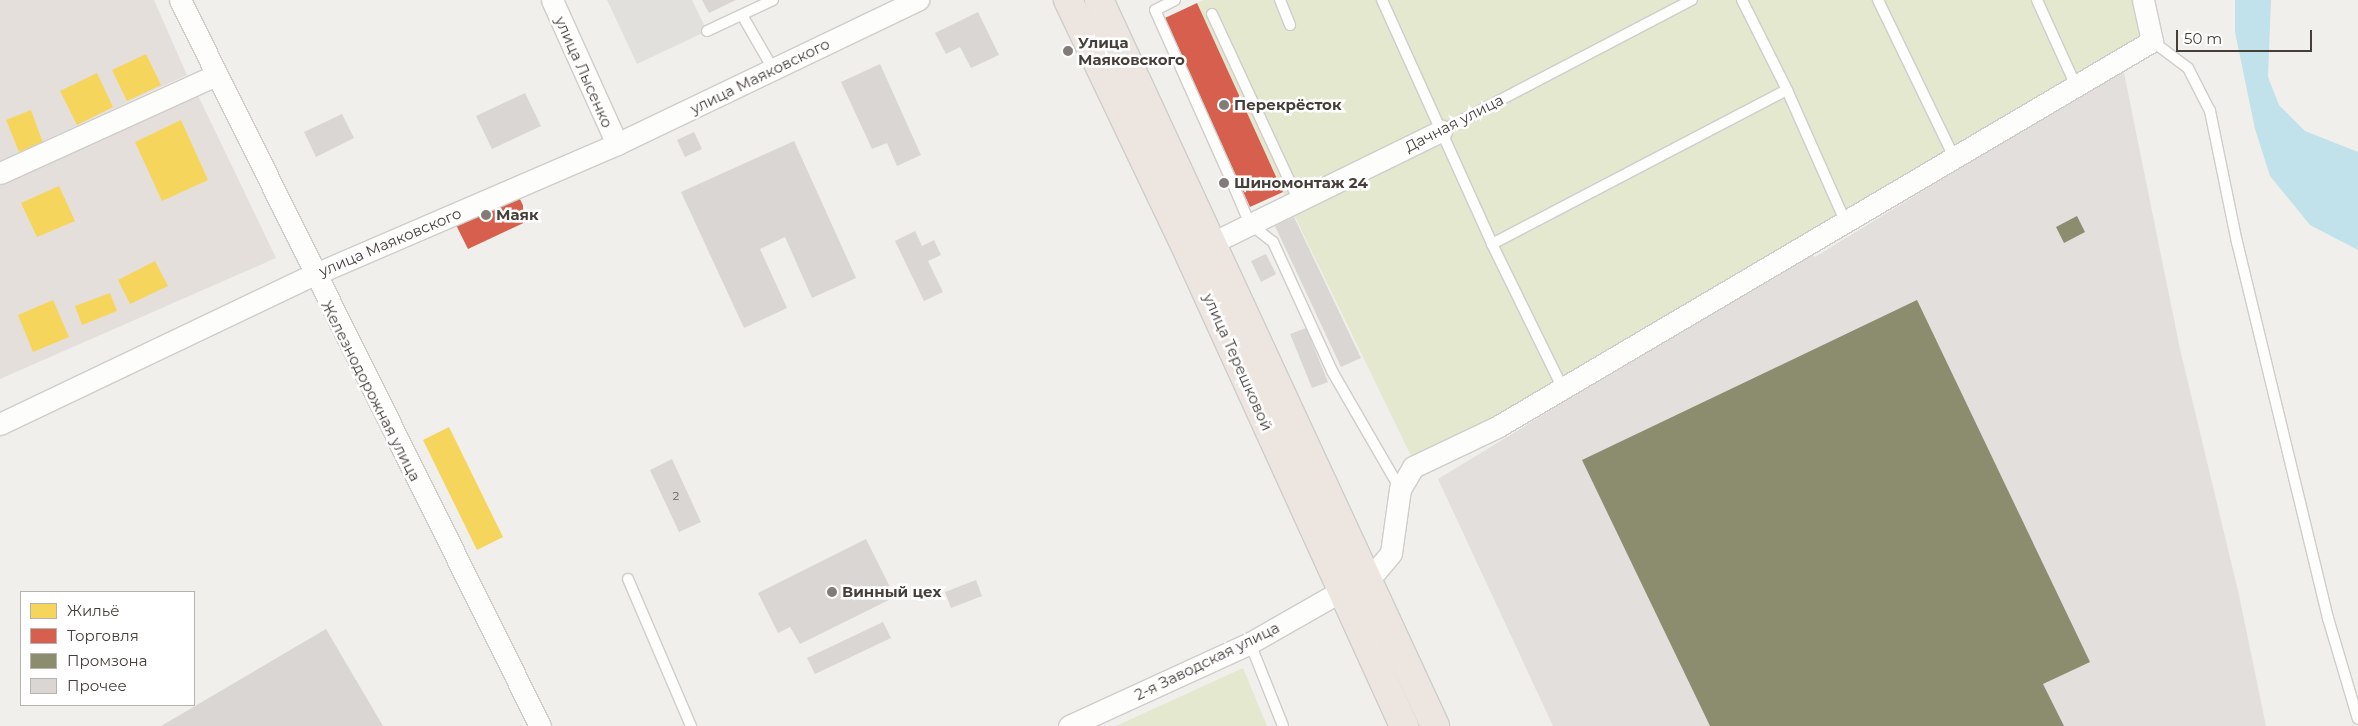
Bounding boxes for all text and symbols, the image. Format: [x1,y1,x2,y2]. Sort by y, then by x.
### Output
street label: улица Лысенко [551,14,617,130]
scale bar [2178,20,2314,52]
text: 50 m [2184,29,2222,48]
place label: Улица Маяковского [1078,33,1185,68]
street label: улица Маяковского [687,34,833,118]
marker: Улица Маяковского [1062,45,1074,57]
street label: Дачная улица [1402,90,1506,156]
place label: Перекрёсток [1234,96,1342,114]
marker: Перекрёсток [1218,99,1230,111]
place label: Шиномонтаж 24 [1234,174,1368,192]
marker: Шиномонтаж 24 [1218,177,1230,189]
street label: улица Маяковского [316,204,464,280]
place label: Маяк [496,206,539,224]
marker: Маяк [480,209,492,221]
street label: улица Терешковой [1200,291,1276,433]
street label: Железнодорожная улица [318,298,424,484]
house number: 2 [673,489,679,503]
place label: Винный цех [842,583,941,601]
marker: Винный цех [826,586,838,598]
legend [20,591,195,706]
text: Жильё [67,601,120,620]
street label: 2-я Заводская улица [1132,618,1282,704]
text: Торговля [67,626,139,645]
text: Промзона [67,651,147,670]
text: Прочее [67,676,127,695]

